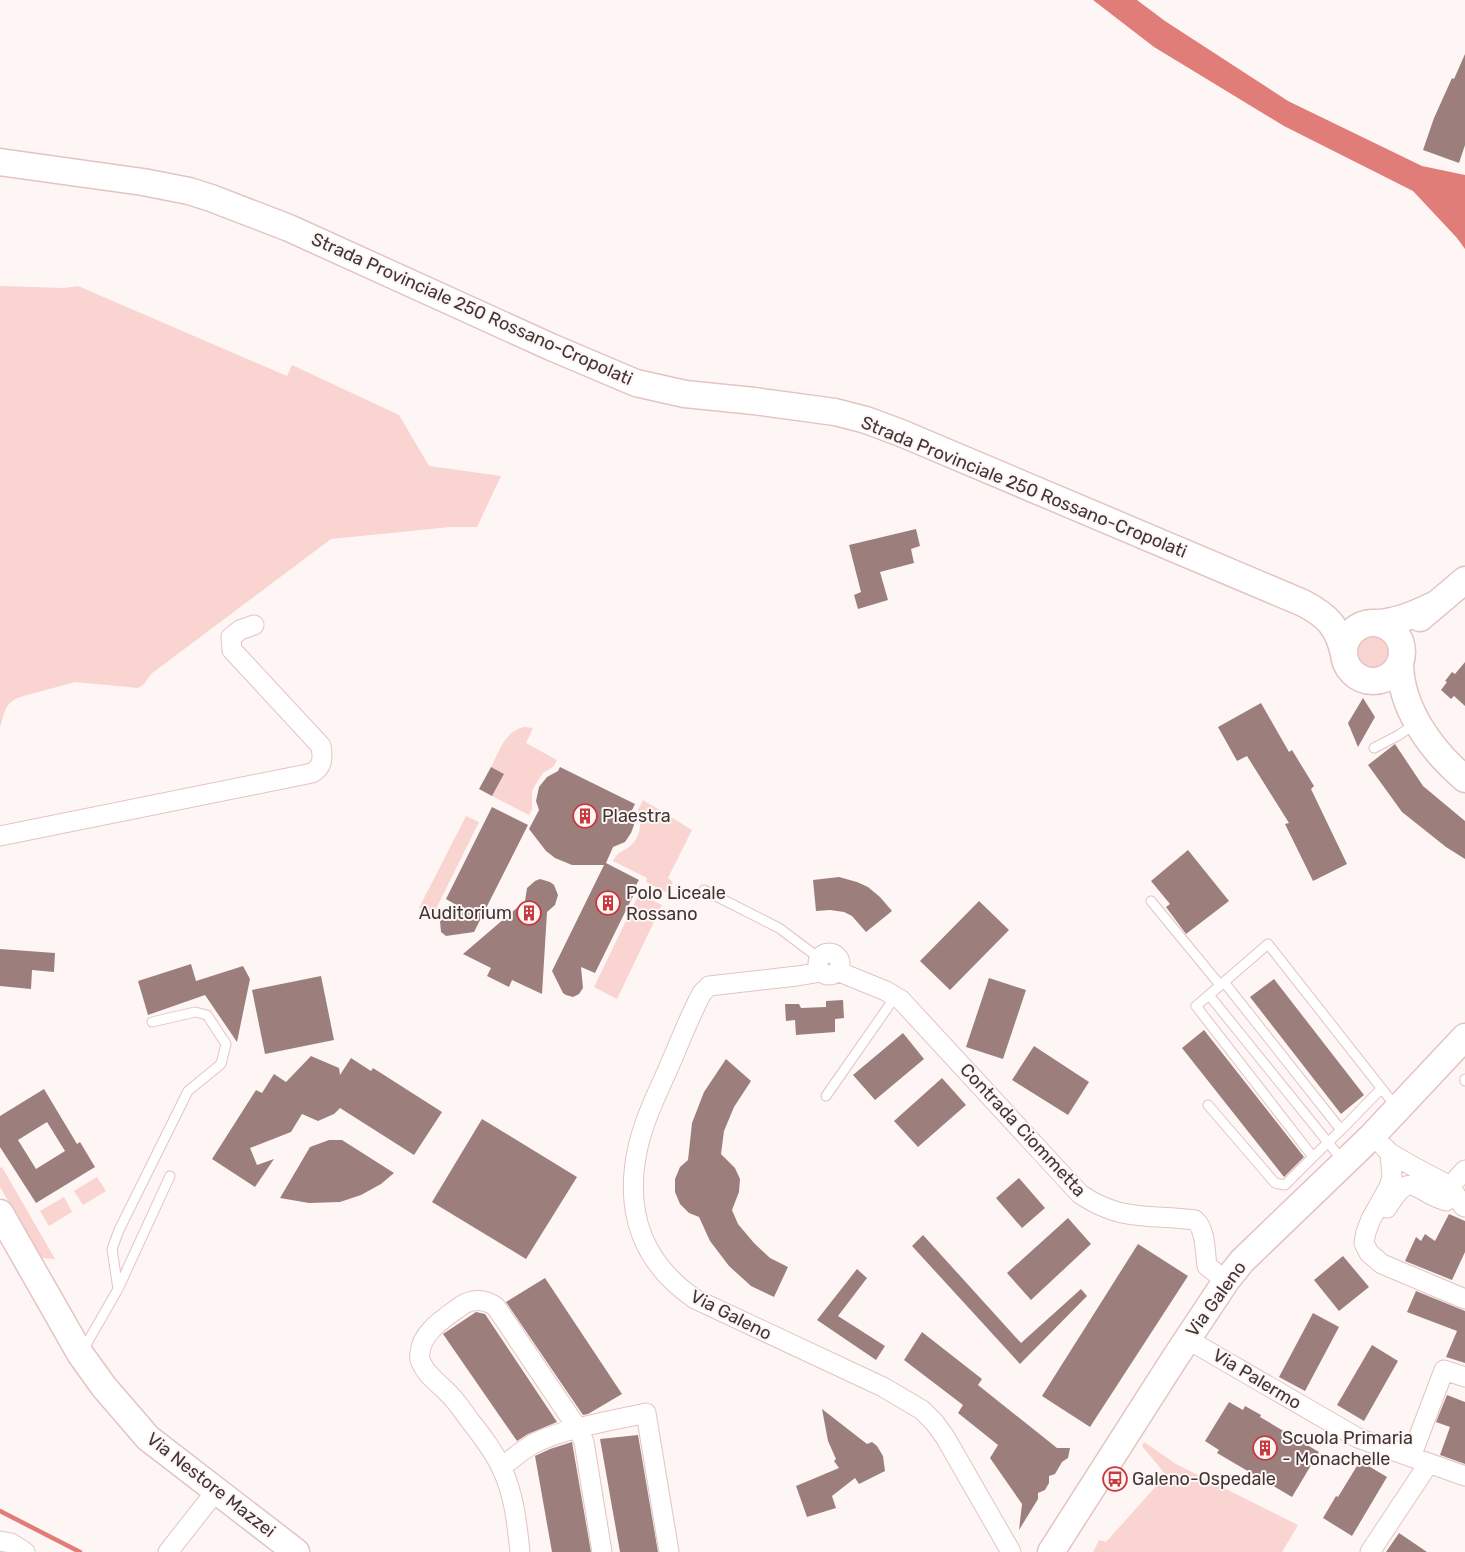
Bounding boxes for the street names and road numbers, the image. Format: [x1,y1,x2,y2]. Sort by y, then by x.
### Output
street label: Strada Provinciale 250 Rossano-Cropolati [308,228,636,390]
street label: Strada Provinciale 250 Rossano-Cropolati [858,411,1190,563]
street label: Contrada Ciommetta [955,1059,1091,1201]
street label: Via Galeno [1181,1257,1251,1341]
street label: Via Galeno [687,1285,775,1345]
street label: Via Palermo [1209,1344,1305,1414]
street label: Via Nestore Mazzei [142,1428,280,1542]

